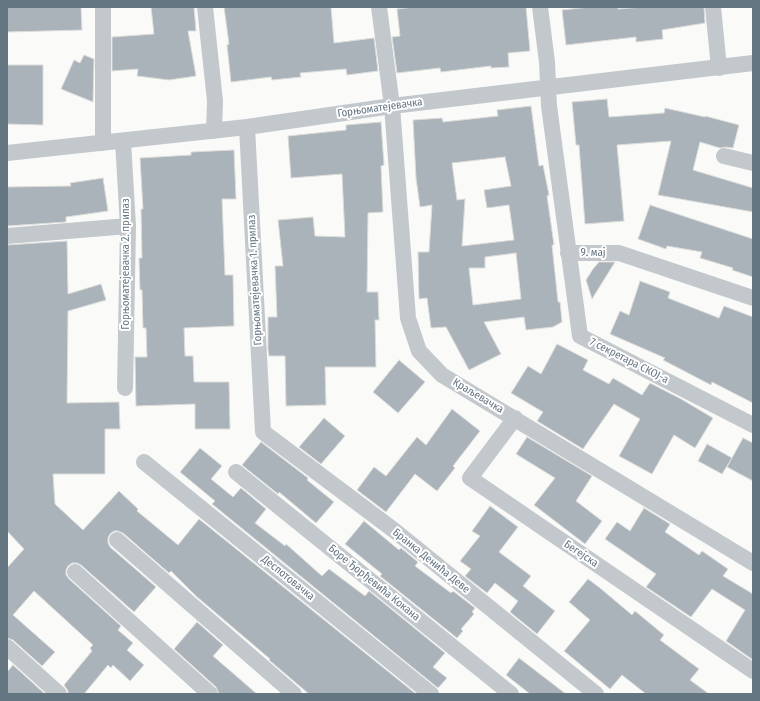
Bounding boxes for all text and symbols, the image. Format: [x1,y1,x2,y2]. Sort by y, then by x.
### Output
street label: Горњоматејевачка [337,95,423,121]
street label: Горњоматејевачка 2. прилаз [119,198,133,330]
street label: Горњоматејевачка 1. прилаз [245,214,265,346]
street label: 9. мај [580,246,606,260]
street label: 7 секретара СКОЈ-а [587,335,671,387]
street label: Краљевачка [450,376,506,416]
street label: Бранка Денића Деве [390,526,472,596]
street label: Бегејска [561,538,601,570]
street label: Боре Ђорђевића Кокана [326,542,422,624]
street label: Деспотовачка [259,553,317,603]

